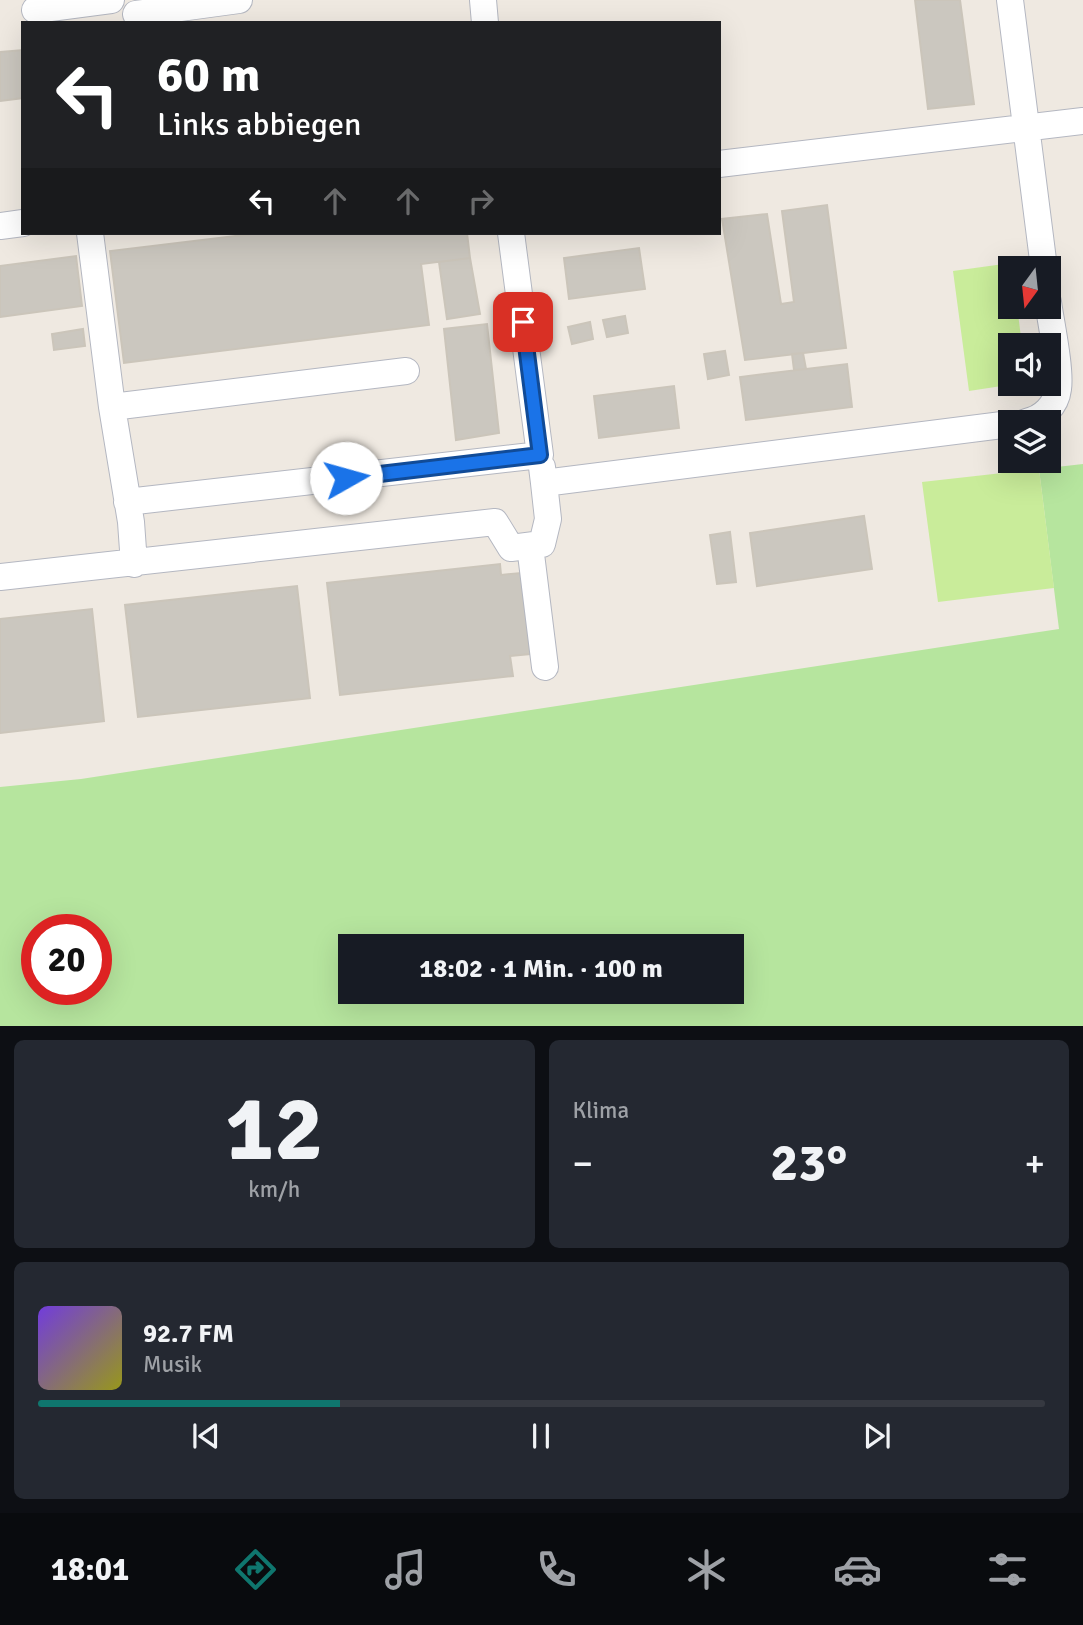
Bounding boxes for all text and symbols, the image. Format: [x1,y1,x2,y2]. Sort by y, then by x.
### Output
text: 60 m [157,45,260,105]
icon: left [42,49,133,140]
text: Links abbiegen [157,105,361,144]
icon: left [243,182,281,220]
icon: ahead [316,182,354,220]
icon: ahead [389,182,427,220]
icon: right [462,182,500,220]
north arrow [998,256,1060,318]
map controls [998,256,1061,473]
pin [493,292,553,352]
icon: arrive [504,303,542,341]
button: sound [998,333,1061,396]
button: layers [998,410,1061,473]
position arrow [309,441,383,515]
speed limit sign: 20 [21,914,112,1005]
text: 18:02 · 1 Min. · 100 m [419,953,663,985]
text: 12 [225,1073,323,1186]
text: Klima [573,1096,629,1125]
text: 23° [770,1131,847,1195]
text: − [573,1140,593,1187]
text: + [1024,1140,1045,1187]
text: km/h [248,1175,300,1204]
text: 92.7 FM [143,1318,234,1350]
text: Musik [143,1350,202,1379]
icon: previous [187,1417,225,1455]
icon: pause [522,1417,560,1455]
icon: next [858,1417,896,1455]
icon: directions [231,1545,280,1594]
icon: music [381,1545,430,1594]
icon: phone [532,1545,581,1594]
icon: climate [682,1545,731,1594]
icon: car [833,1545,882,1594]
icon: filters [983,1545,1032,1594]
text: 18:01 [51,1550,129,1589]

